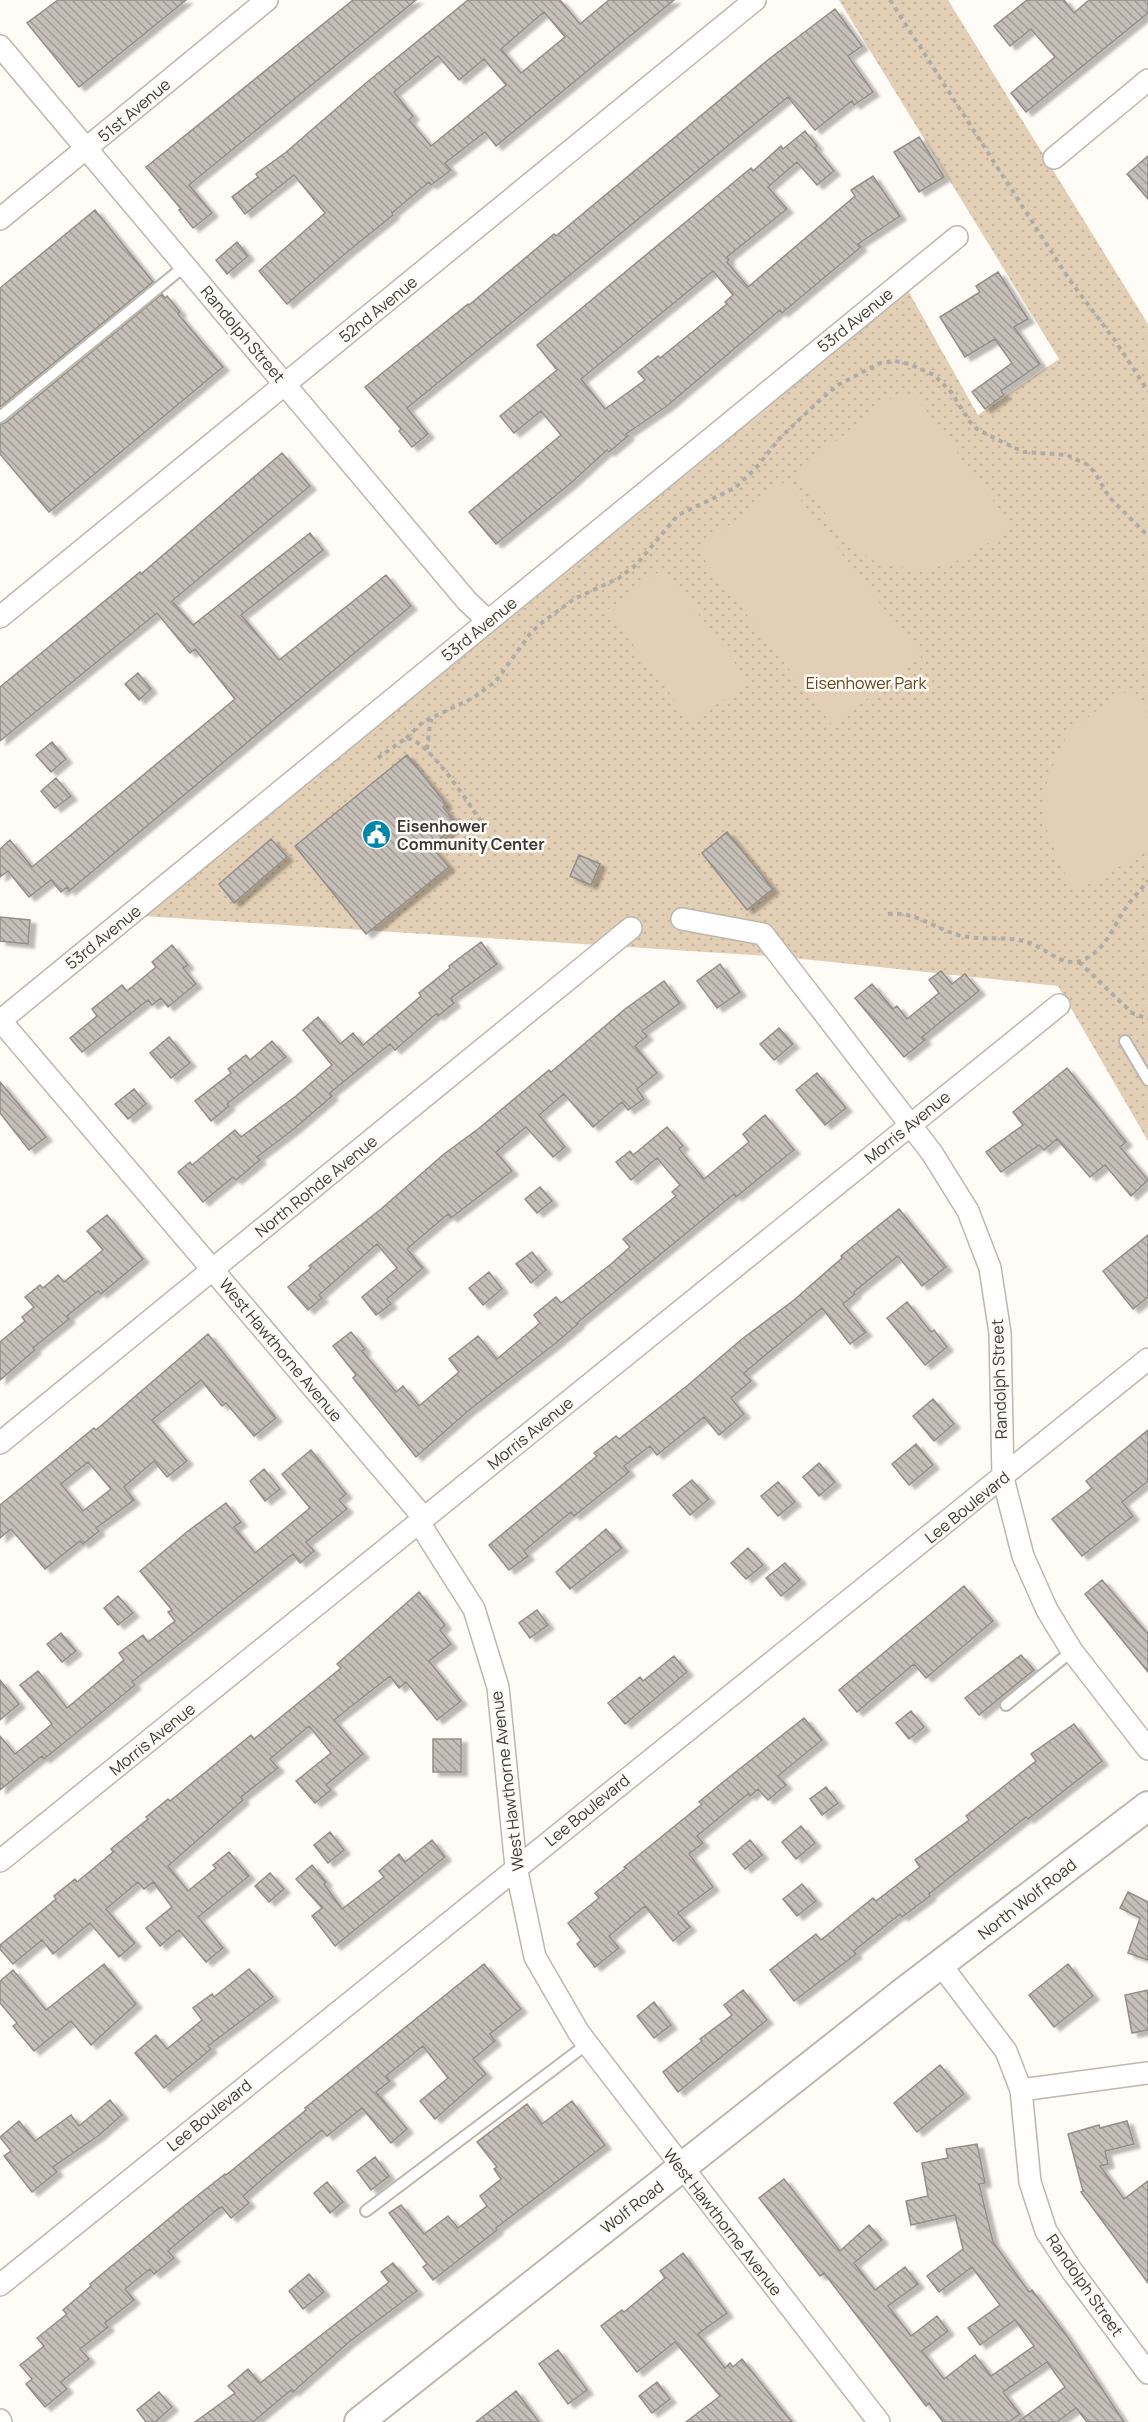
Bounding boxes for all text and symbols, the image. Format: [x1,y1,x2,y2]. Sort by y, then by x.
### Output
street label: 51st Avenue [93,73,175,147]
street label: 52nd Avenue [334,271,422,347]
street label: Randolph Street [196,281,290,387]
street label: 53rd Avenue [813,283,897,357]
street label: 53rd Avenue [437,592,521,666]
park label: Eisenhower Park [806,672,927,694]
place label: Eisenhower Community Center [397,815,545,855]
public building icon: Eisenhower Community Center [360,819,392,851]
street label: 53rd Avenue [61,900,145,974]
street label: Morris Avenue [859,1086,955,1168]
street label: North Rohde Avenue [250,1130,382,1242]
street label: West Hawthorne Avenue [214,1274,348,1426]
street label: Randolph Street [986,1319,1012,1439]
street label: Morris Avenue [482,1392,578,1474]
street label: Lee Boulevard [920,1466,1014,1548]
street label: West Hawthorne Avenue [485,1690,529,1872]
street label: Morris Avenue [104,1698,200,1780]
street label: Lee Boulevard [540,1769,634,1851]
street label: North Wolf Road [973,1854,1081,1944]
street label: Lee Boulevard [162,2074,256,2156]
street label: West Hawthorne Avenue [659,2144,787,2300]
street label: Wolf Road [596,2176,668,2238]
street label: Randolph Street [1041,2229,1129,2341]

